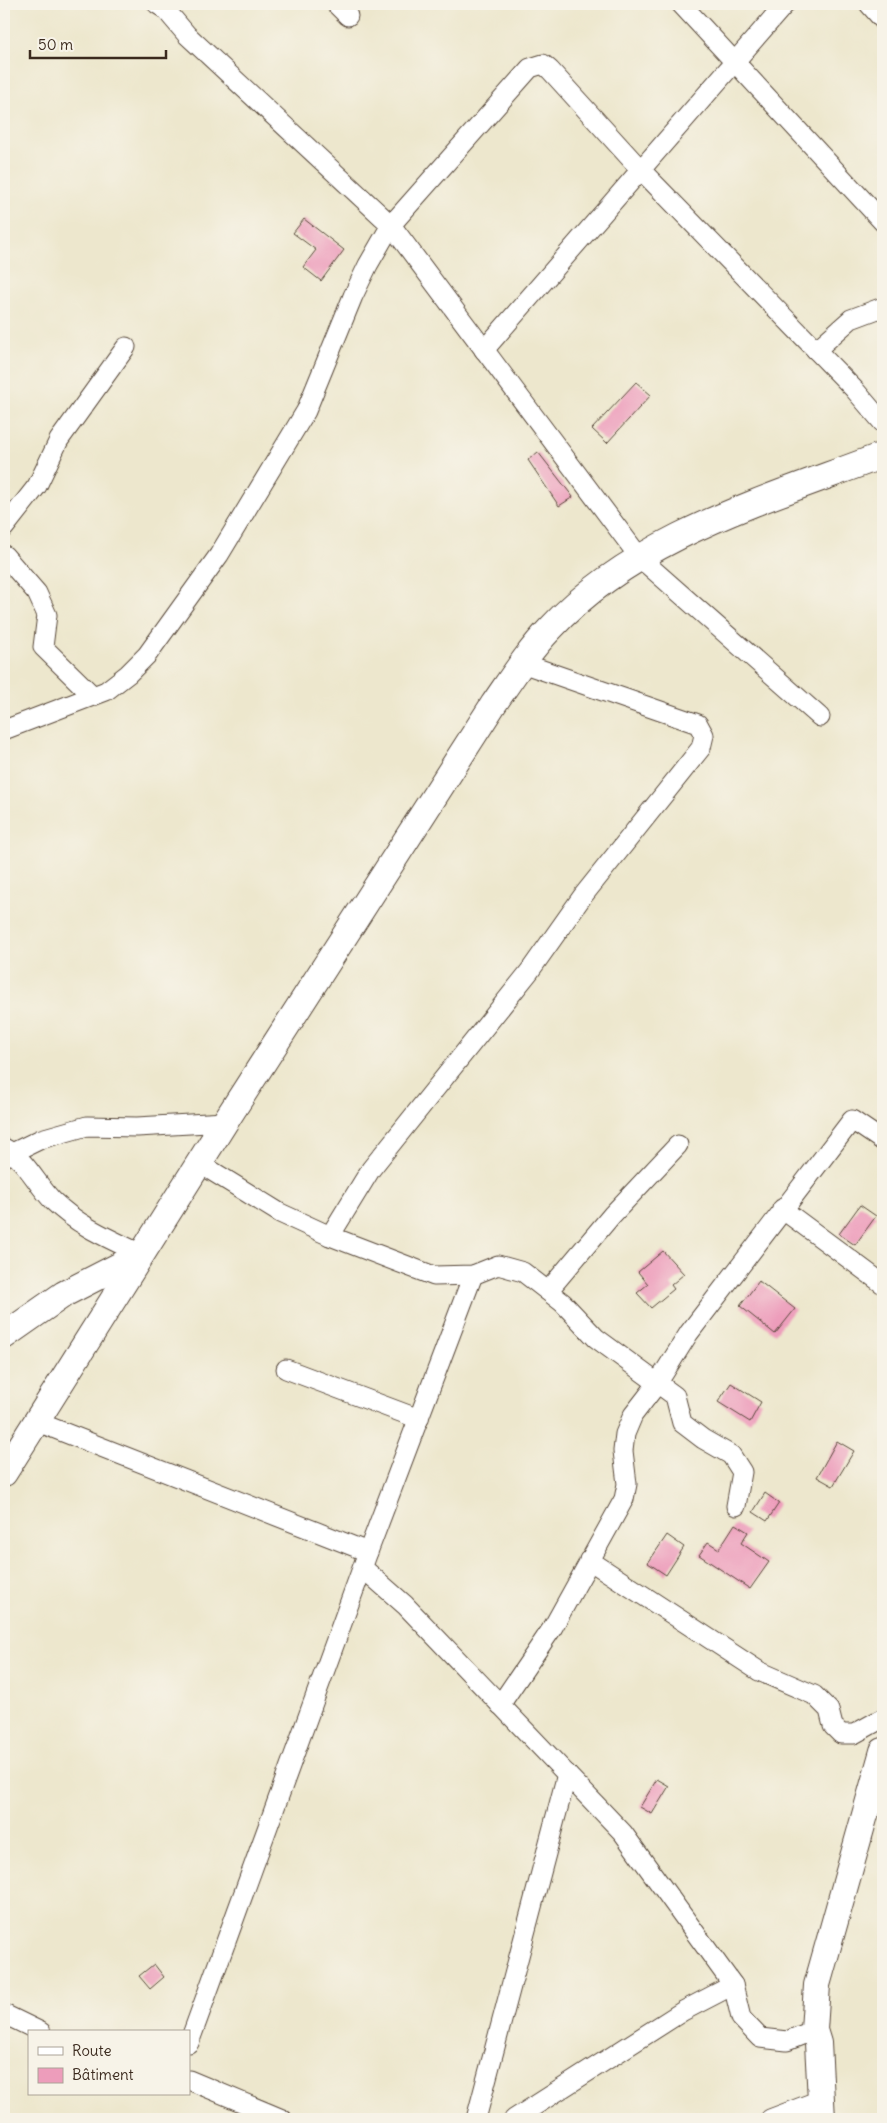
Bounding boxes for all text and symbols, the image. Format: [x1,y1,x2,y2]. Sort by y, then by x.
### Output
scale bar [30,28,166,60]
text: 50 m [38,35,73,54]
legend [28,2030,190,2096]
text: Route [72,2041,112,2060]
text: Bâtiment [72,2065,134,2084]

